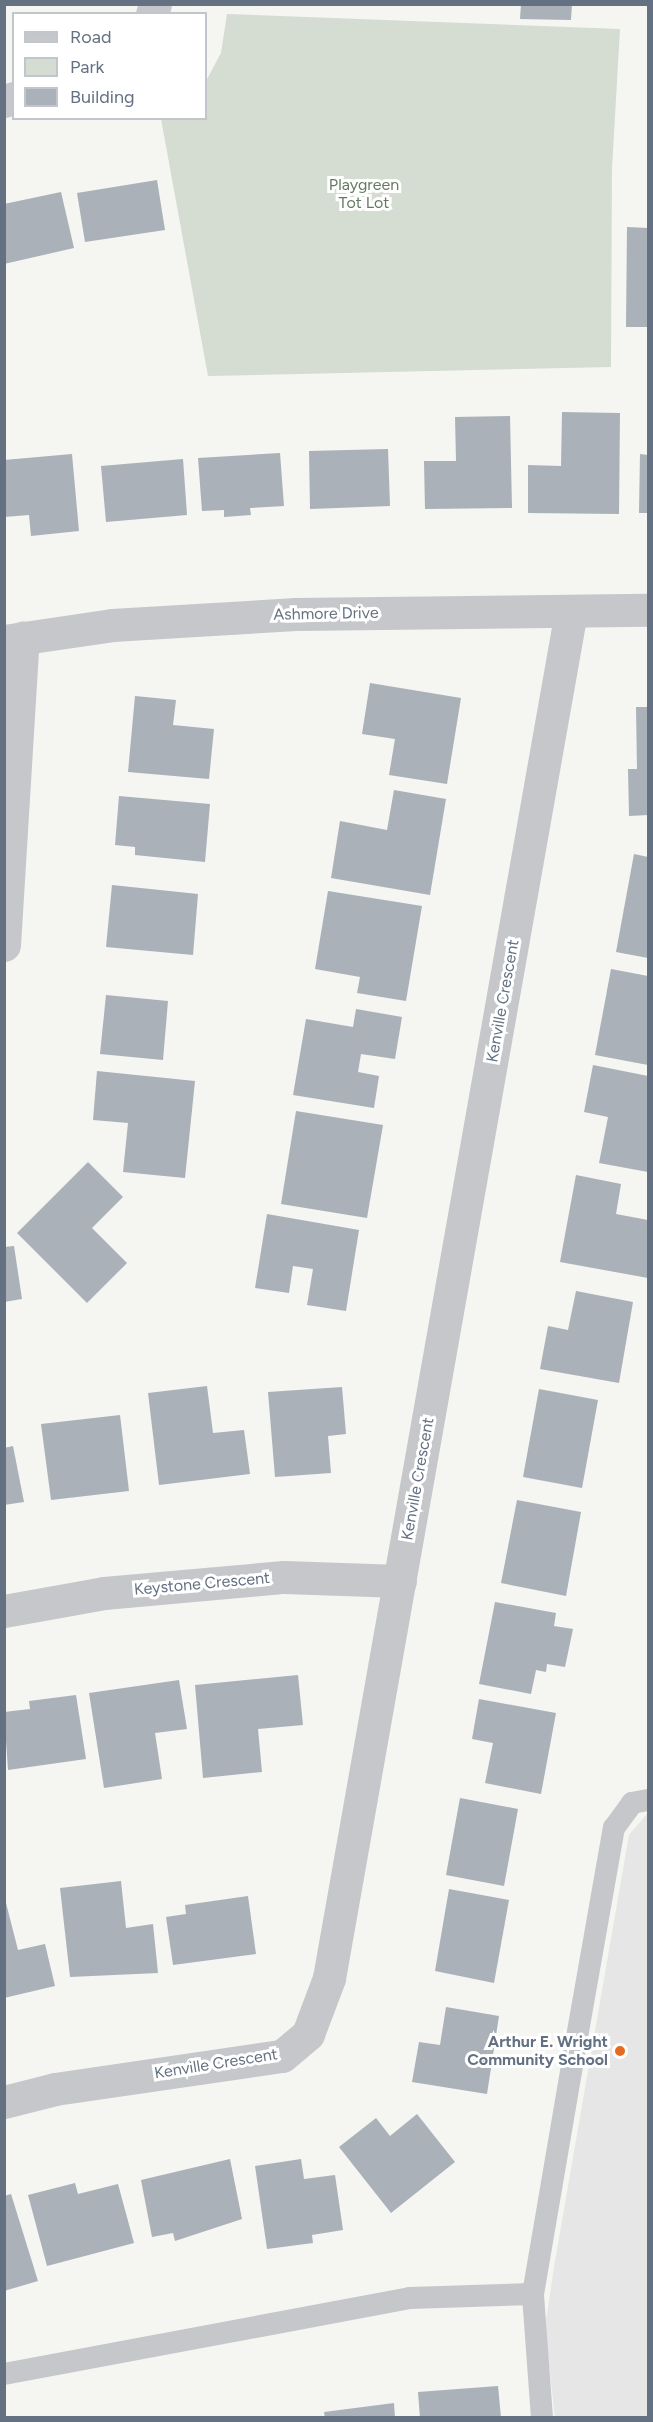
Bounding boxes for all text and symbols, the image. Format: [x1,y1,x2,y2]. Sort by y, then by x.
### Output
legend [12,12,207,120]
text: Road [70,26,111,48]
text: Park [70,56,104,78]
text: Building [70,86,135,108]
park label: Playgreen Tot Lot [329,175,399,213]
street label: Ashmore Drive [273,603,379,625]
street label: Kenville Crescent [483,938,523,1064]
street label: Kenville Crescent [398,1416,438,1542]
street label: Keystone Crescent [133,1568,271,1600]
place label: Arthur E. Wright Community School [467,2032,608,2070]
marker: Arthur E. Wright Community School [613,2044,627,2058]
street label: Kenville Crescent [153,2045,279,2083]

